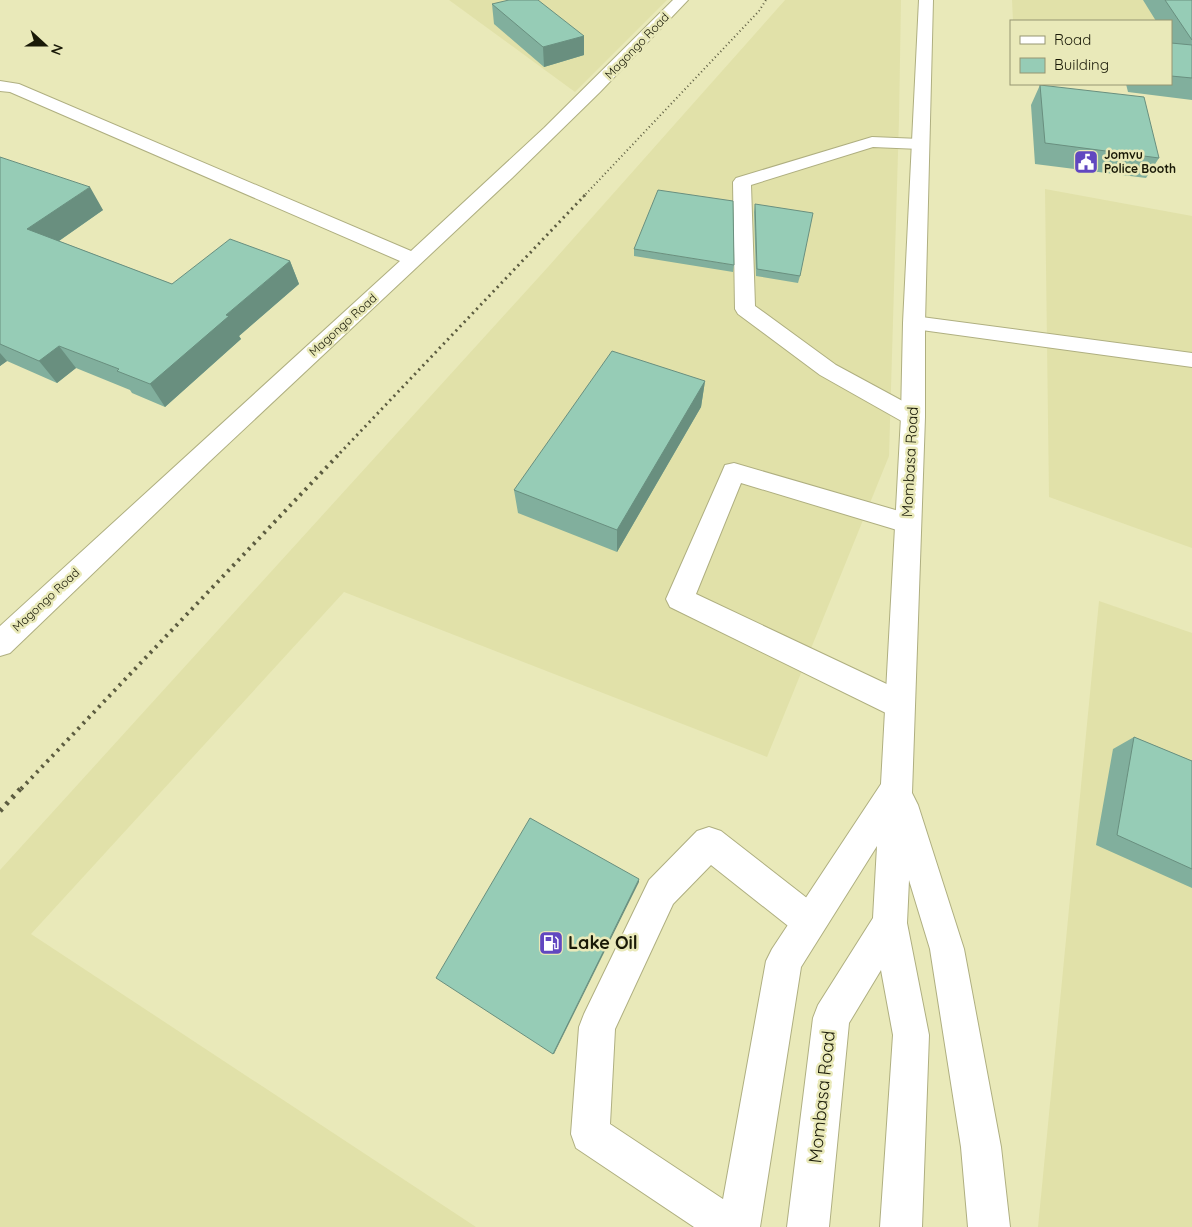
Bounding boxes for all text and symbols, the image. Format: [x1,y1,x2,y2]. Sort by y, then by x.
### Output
street label: Magongo Road [601,9,672,82]
north arrow [20,20,70,70]
legend [1010,20,1172,85]
text: Road [1054,30,1091,49]
text: N [47,42,67,58]
text: Building [1054,55,1109,74]
place label: Jomvu Police Booth [1104,147,1176,176]
public building icon: Jomvu Police Booth [1073,149,1099,175]
street label: Magongo Road [306,290,380,359]
street label: Mombasa Road [897,406,922,518]
street label: Magongo Road [9,565,82,635]
fuel station icon: Lake Oil [538,930,564,956]
place label: Lake Oil [568,931,638,954]
street label: Mombasa Road [803,1030,840,1164]

